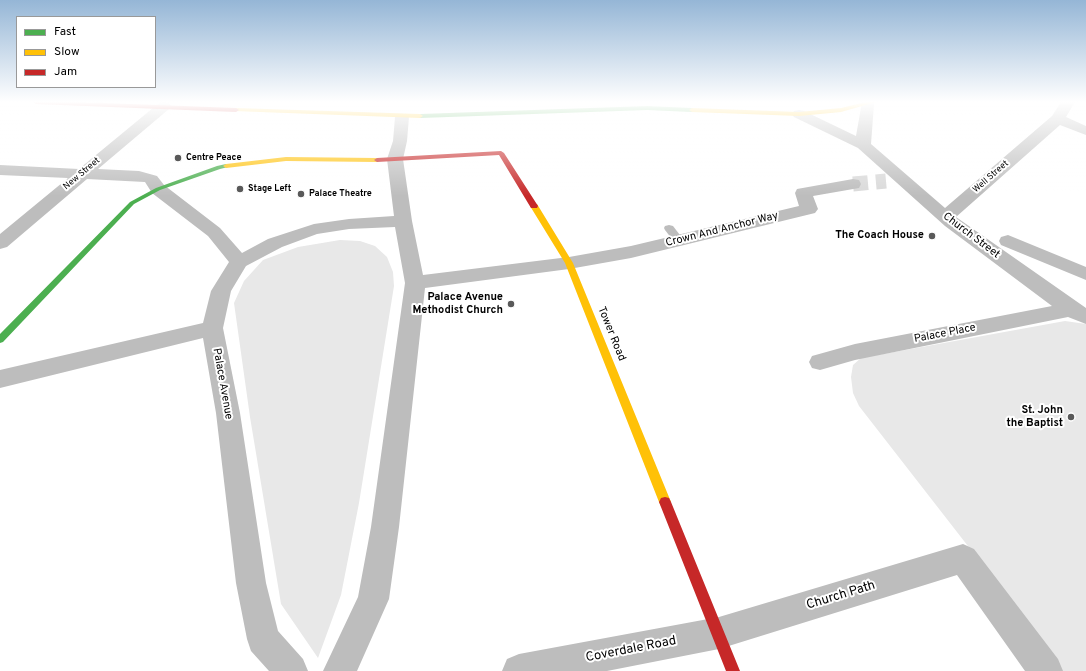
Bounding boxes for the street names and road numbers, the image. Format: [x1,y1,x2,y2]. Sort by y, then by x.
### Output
street label: New Street [61,156,103,192]
street label: Well Street [971,159,1011,195]
street label: Crown And Anchor Way [664,210,780,250]
street label: Church Street [940,210,1002,262]
street label: Tower Road [594,305,628,363]
street label: Palace Place [913,322,977,346]
street label: Palace Avenue [209,347,235,421]
street label: Church Path [805,578,877,614]
street label: Coverdale Road [584,634,678,666]

